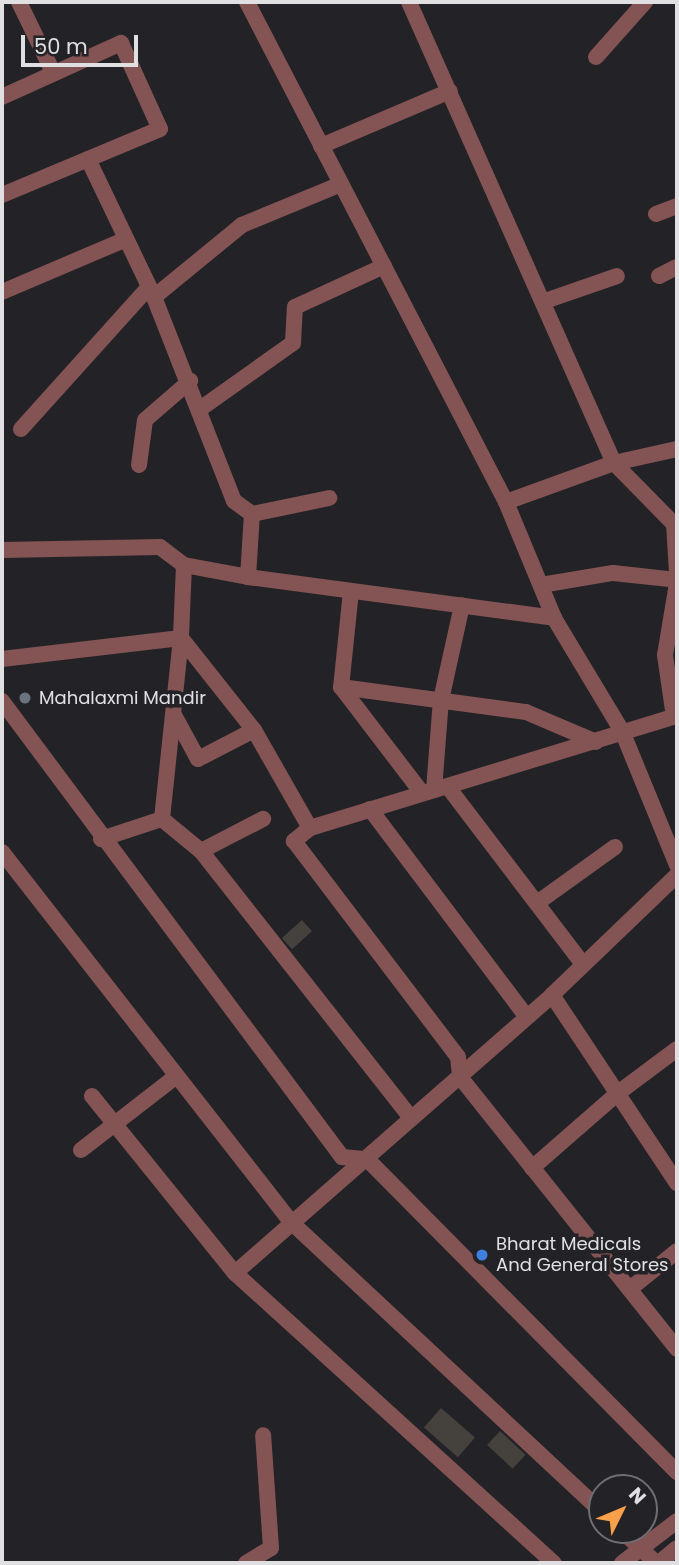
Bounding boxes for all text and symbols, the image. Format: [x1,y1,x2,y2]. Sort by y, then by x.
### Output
scale bar [24,21,142,65]
text: 50 m [34,32,88,61]
place label: Mahalaxmi Mandir [39,687,206,709]
marker: Mahalaxmi Mandir [17,690,33,706]
place label: Bharat Medicals And General Stores [496,1234,668,1276]
marker: Bharat Medicals And General Stores [474,1247,490,1263]
north arrow [588,1474,658,1544]
text: N [623,1481,652,1510]

